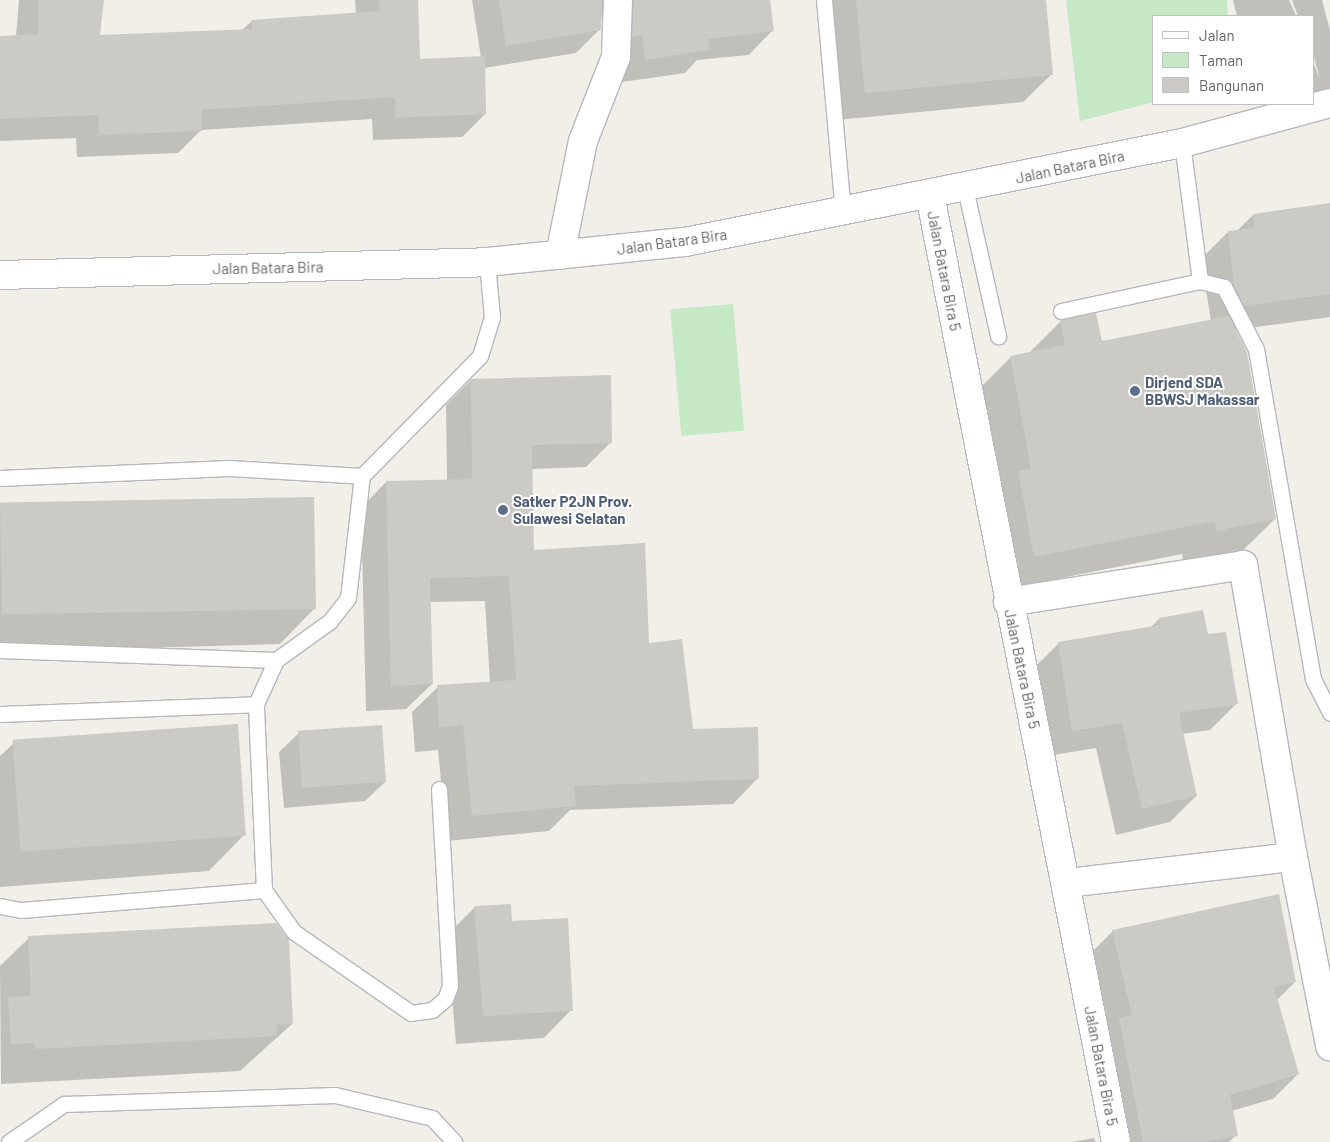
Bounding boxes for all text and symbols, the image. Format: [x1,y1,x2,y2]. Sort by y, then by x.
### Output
legend [1152,15,1315,105]
text: Jalan [1199,26,1235,44]
text: Taman [1199,51,1243,69]
text: Bangunan [1199,76,1264,94]
street label: Jalan Batara Bira [1014,147,1126,187]
street label: Jalan Batara Bira 5 [924,210,964,332]
street label: Jalan Batara Bira [616,225,728,259]
street label: Jalan Batara Bira [212,258,324,278]
place label: Dirjend SDA BBWSJ Makassar [1145,373,1260,408]
marker: Dirjend SDA BBWSJ Makassar [1129,385,1141,397]
place label: Satker P2JN Prov. Sulawesi Selatan [513,492,632,527]
marker: Satker P2JN Prov. Sulawesi Selatan [497,504,509,516]
street label: Jalan Batara Bira 5 [1001,608,1043,730]
street label: Jalan Batara Bira 5 [1081,1005,1121,1127]

